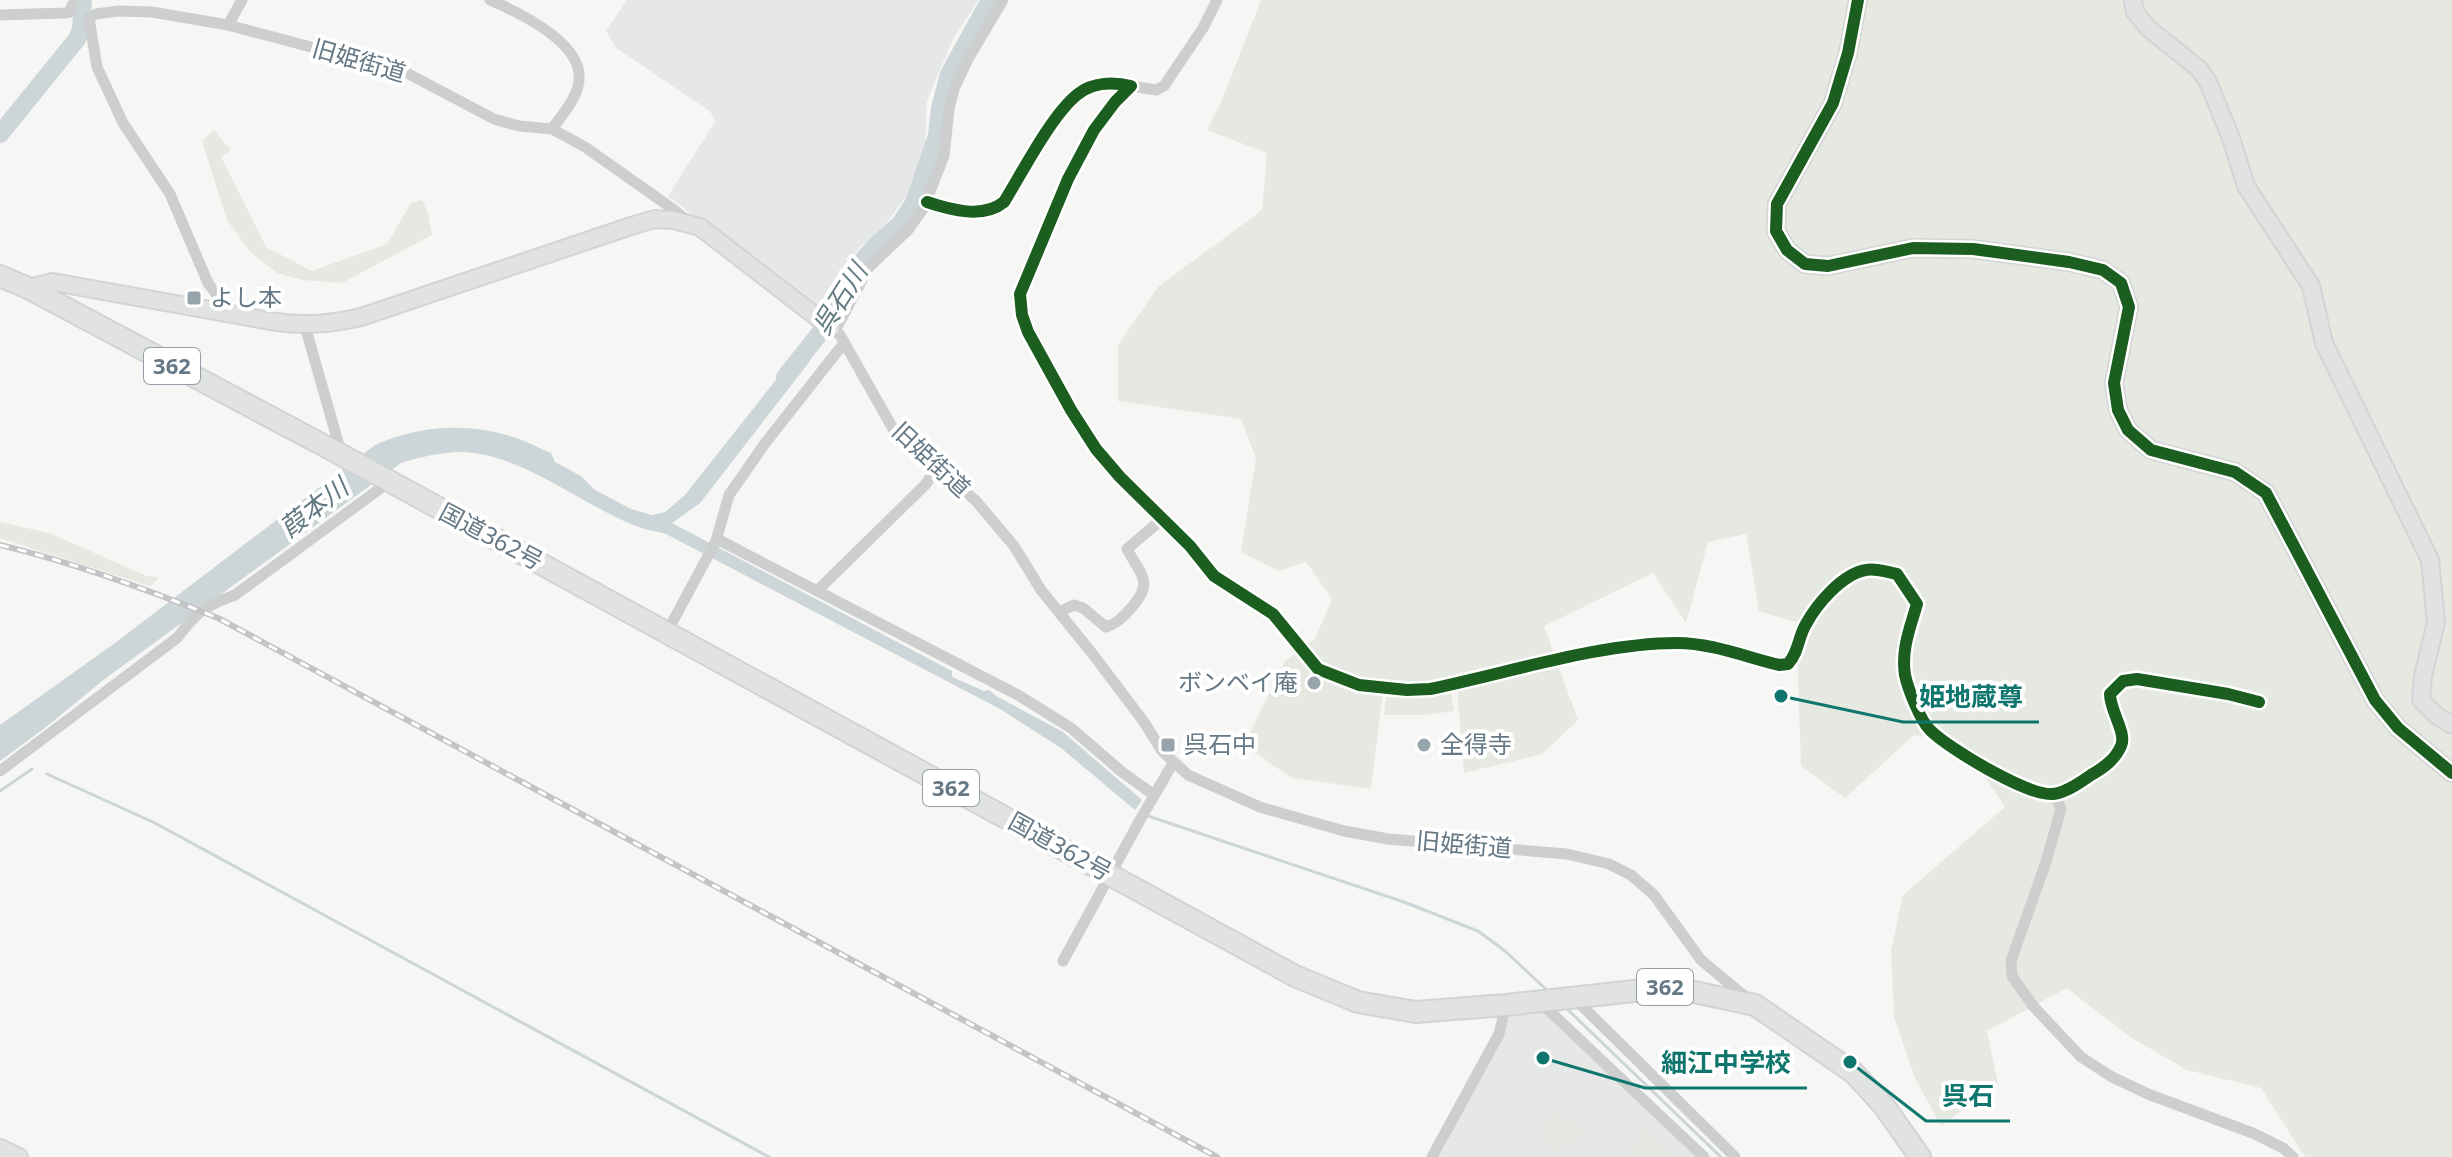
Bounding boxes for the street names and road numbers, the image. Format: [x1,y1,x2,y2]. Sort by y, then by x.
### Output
street label: 旧姫街道 [309,30,410,89]
road number: 362 [144,348,200,384]
street label: 旧姫街道 [886,414,978,504]
street label: 国道362号 [434,495,549,577]
road number: 362 [923,770,979,806]
street label: 国道362号 [1003,804,1118,888]
street label: 旧姫街道 [1415,823,1513,864]
road number: 362 [1637,969,1693,1005]

